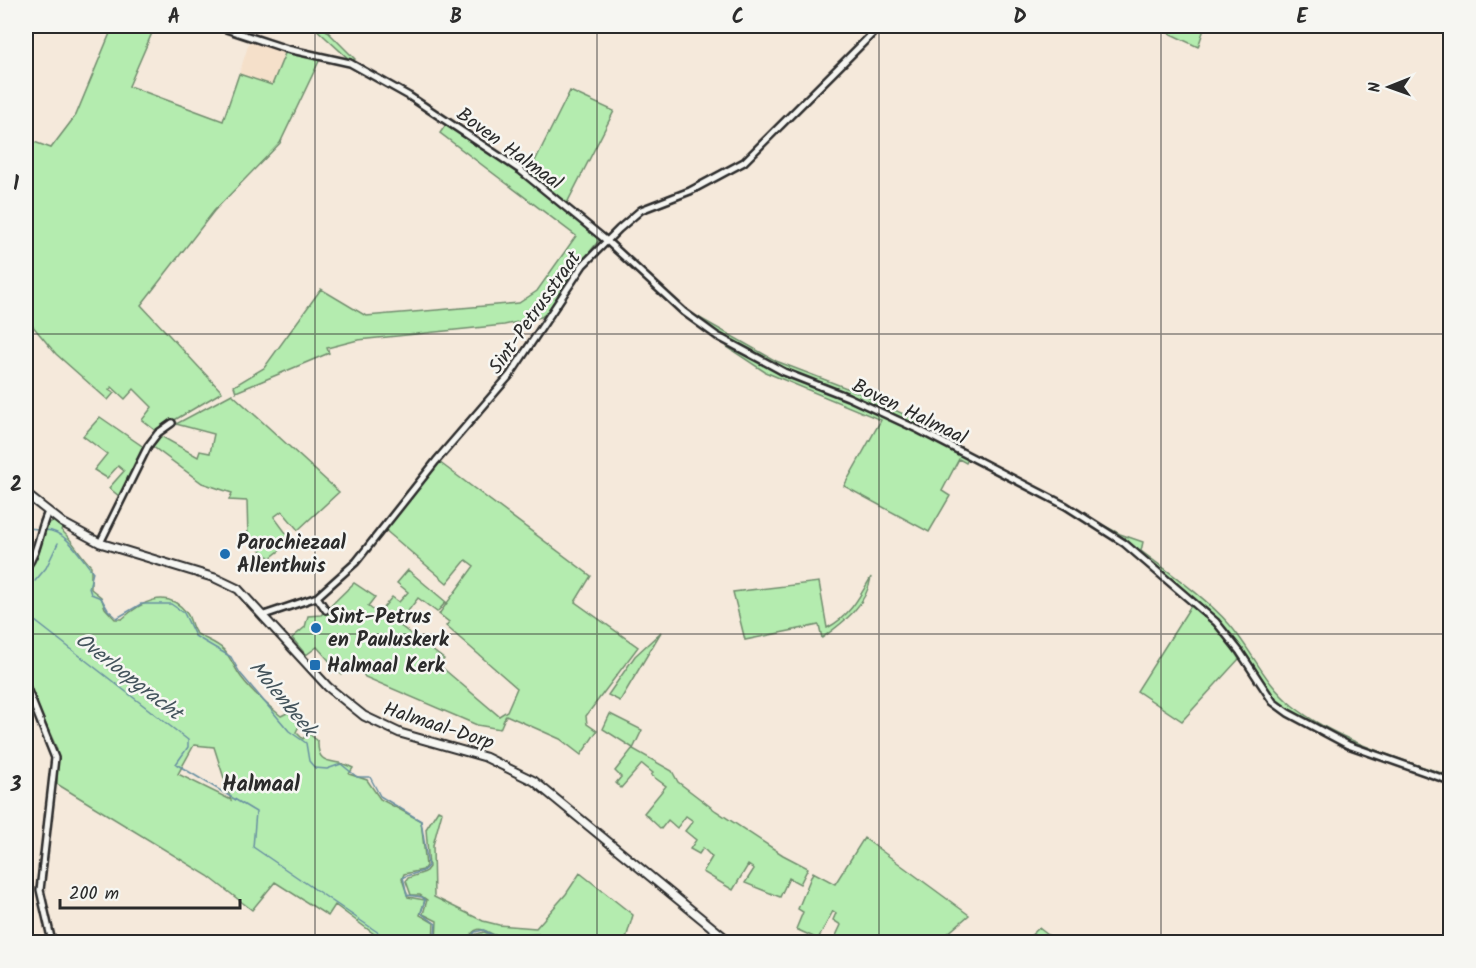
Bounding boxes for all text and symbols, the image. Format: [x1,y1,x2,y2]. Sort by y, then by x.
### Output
text: A [168,2,180,34]
text: B [450,2,462,34]
text: C [732,2,744,34]
text: D [1013,2,1027,34]
text: E [1296,2,1308,34]
north arrow [1359,57,1419,117]
text: N [1363,82,1388,93]
street label: Boven Halmaal [449,100,569,199]
text: 1 [13,169,19,201]
street label: Sint-Petrusstraat [481,244,590,382]
street label: Boven Halmaal [846,371,972,455]
text: 2 [10,470,22,502]
place label: Parochiezaal Allenthuis [237,528,347,583]
marker: Parochiezaal Allenthuis [218,547,232,561]
place label: Sint-Petrus en Pauluskerk [328,602,450,657]
marker: Sint-Petrus en Pauluskerk [309,621,323,635]
water label: Overloopgracht [68,625,191,731]
place label: Halmaal Kerk [327,651,445,683]
water label: Molenbeek [240,653,326,747]
marker: Halmaal Kerk [308,658,322,672]
street label: Halmaal-Dorp [379,694,498,760]
district label: Halmaal [222,768,300,803]
text: 3 [10,770,22,802]
scale bar [60,872,240,910]
text: 200 m [69,880,119,909]

